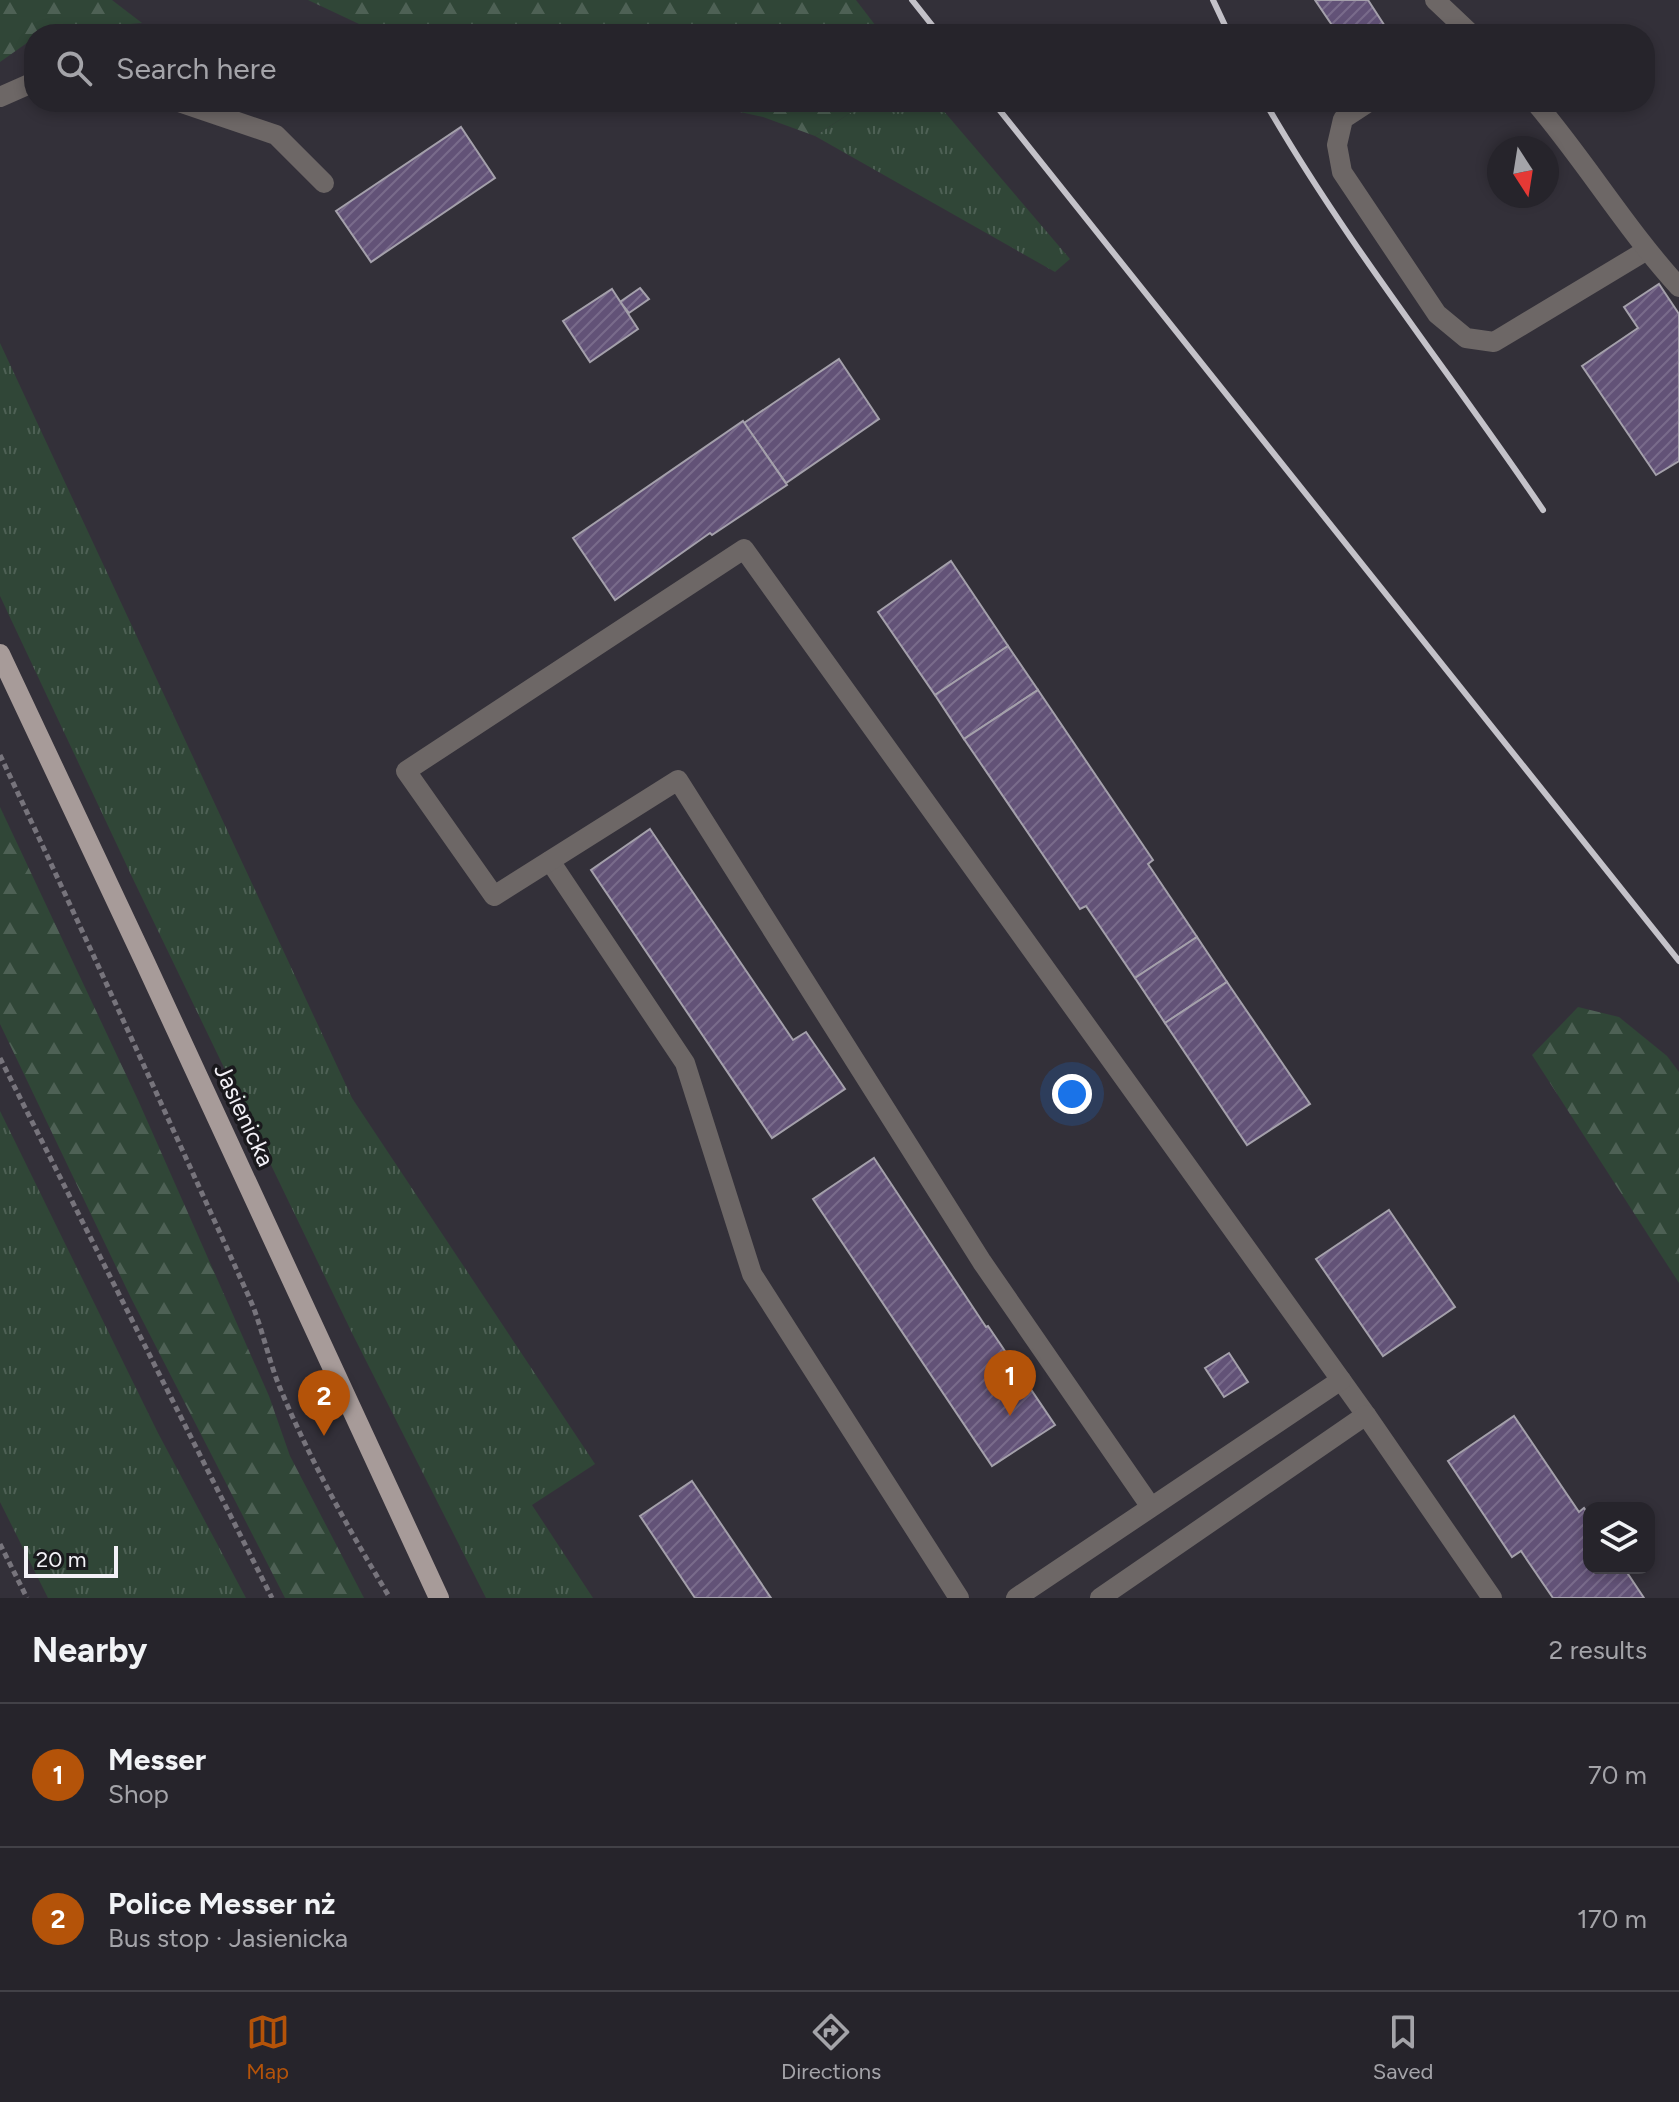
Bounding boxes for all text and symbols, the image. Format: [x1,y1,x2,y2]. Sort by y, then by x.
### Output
search box [24,24,1655,112]
icon: search [52,46,96,90]
text: Search here [116,50,276,87]
north arrow [1487,136,1559,208]
street label: Jasienicka [208,1059,281,1171]
your location [1052,1074,1092,1114]
pin: 1 [984,1350,1036,1416]
pin: 2 [298,1370,350,1436]
map controls [1583,1502,1655,1574]
button: layers [1583,1502,1655,1574]
scale bar [24,1542,118,1578]
text: 20 m [36,1546,87,1573]
text: Nearby [32,1630,147,1671]
text: 2 results [1549,1634,1647,1666]
text: Messer [108,1741,206,1778]
text: 1 [53,1759,63,1791]
text: 70 m [1588,1759,1647,1791]
text: Shop [108,1778,169,1810]
text: Police Messer nż [108,1885,335,1922]
text: 2 [50,1903,66,1935]
text: 170 m [1577,1903,1647,1935]
text: Bus stop · Jasienicka [108,1922,348,1954]
tab: Map [246,2010,290,2085]
tab: Directions [781,2010,881,2085]
tab: Saved [1373,2010,1433,2085]

